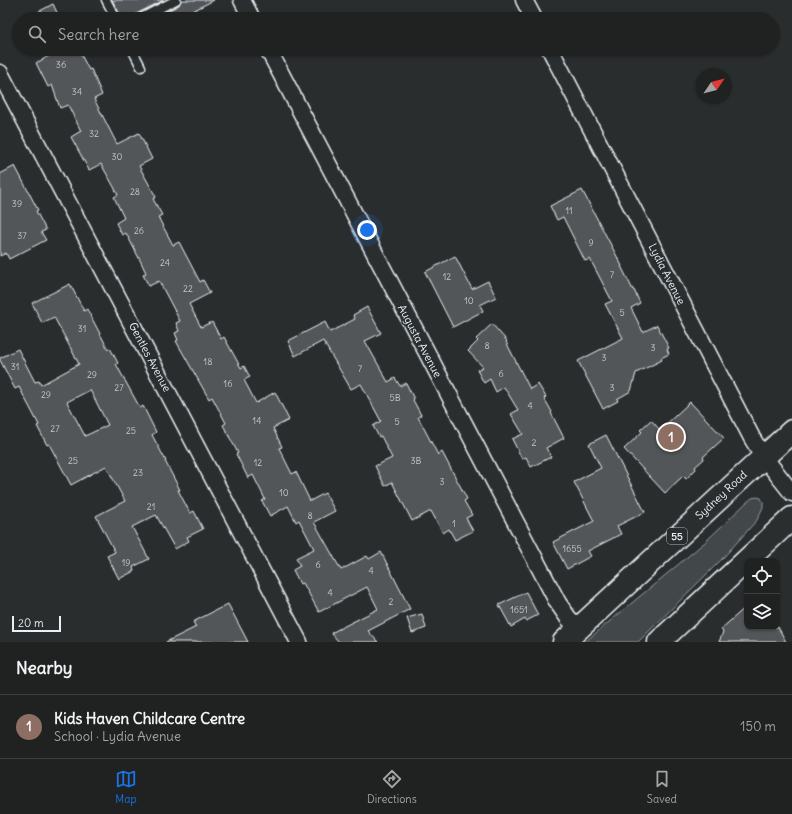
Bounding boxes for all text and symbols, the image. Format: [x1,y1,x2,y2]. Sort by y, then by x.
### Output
search box [12,12,780,56]
icon: search [26,23,48,45]
text: Search here [58,25,139,44]
house number: 36 [56,59,66,70]
north arrow [696,68,732,104]
house number: 34 [72,86,82,97]
house number: 32 [89,128,99,139]
house number: 30 [111,151,123,162]
house number: 28 [130,186,140,197]
house number: 39 [12,198,22,209]
house number: 11 [565,205,573,216]
your location [357,220,377,240]
house number: 26 [134,225,144,236]
house number: 37 [17,230,27,241]
house number: 9 [588,237,594,248]
street label: Lydia Avenue [646,241,688,307]
house number: 24 [160,257,170,268]
house number: 7 [610,269,615,280]
house number: 12 [443,271,451,282]
house number: 22 [183,283,193,294]
house number: 10 [464,295,474,306]
street label: Augusta Avenue [395,302,445,380]
house number: 5 [619,307,625,318]
street label: Gentles Avenue [126,320,174,394]
house number: 31 [78,323,86,334]
house number: 8 [484,340,490,351]
house number: 3 [650,342,656,353]
house number: 3 [601,352,607,363]
house number: 18 [204,356,212,367]
house number: 31 [11,361,19,372]
house number: 7 [358,363,363,374]
house number: 6 [498,368,504,379]
house number: 29 [87,369,97,380]
house number: 16 [224,378,232,389]
house number: 27 [114,382,124,393]
house number: 3 [609,382,615,393]
house number: 29 [41,389,51,400]
house number: 5B [389,392,401,403]
house number: 4 [527,400,533,411]
house number: 14 [253,415,261,426]
house number: 5 [394,416,400,427]
pin: 1 [658,422,684,452]
house number: 27 [50,423,60,434]
house number: 25 [126,425,136,436]
house number: 2 [532,437,537,448]
house number: 25 [68,455,78,466]
house number: 3B [410,455,422,466]
house number: 12 [254,457,262,468]
house number: 23 [133,467,143,478]
street label: Sydney Road [692,467,750,523]
house number: 3 [439,476,445,487]
house number: 10 [279,487,289,498]
house number: 21 [147,501,155,512]
house number: 8 [307,510,313,521]
house number: 1 [452,518,456,529]
road number: 55 [667,528,687,544]
house number: 1655 [562,543,582,554]
house number: 19 [122,557,130,568]
map controls [744,558,780,630]
button: locate [744,558,780,594]
house number: 6 [315,559,321,570]
house number: 4 [368,565,374,576]
house number: 4 [327,587,333,598]
button: layers [744,594,780,630]
house number: 2 [389,596,394,607]
house number: 1651 [510,604,528,615]
scale bar [12,614,61,633]
text: 20 m [18,616,44,630]
text: Nearby [16,657,72,679]
text: Kids Haven Childcare Centre [54,709,245,728]
text: 1 [26,718,32,735]
text: 150 m [740,718,776,735]
text: School · Lydia Avenue [54,728,181,745]
tab: Map [115,768,137,806]
tab: Directions [367,768,417,806]
tab: Saved [647,768,677,806]

